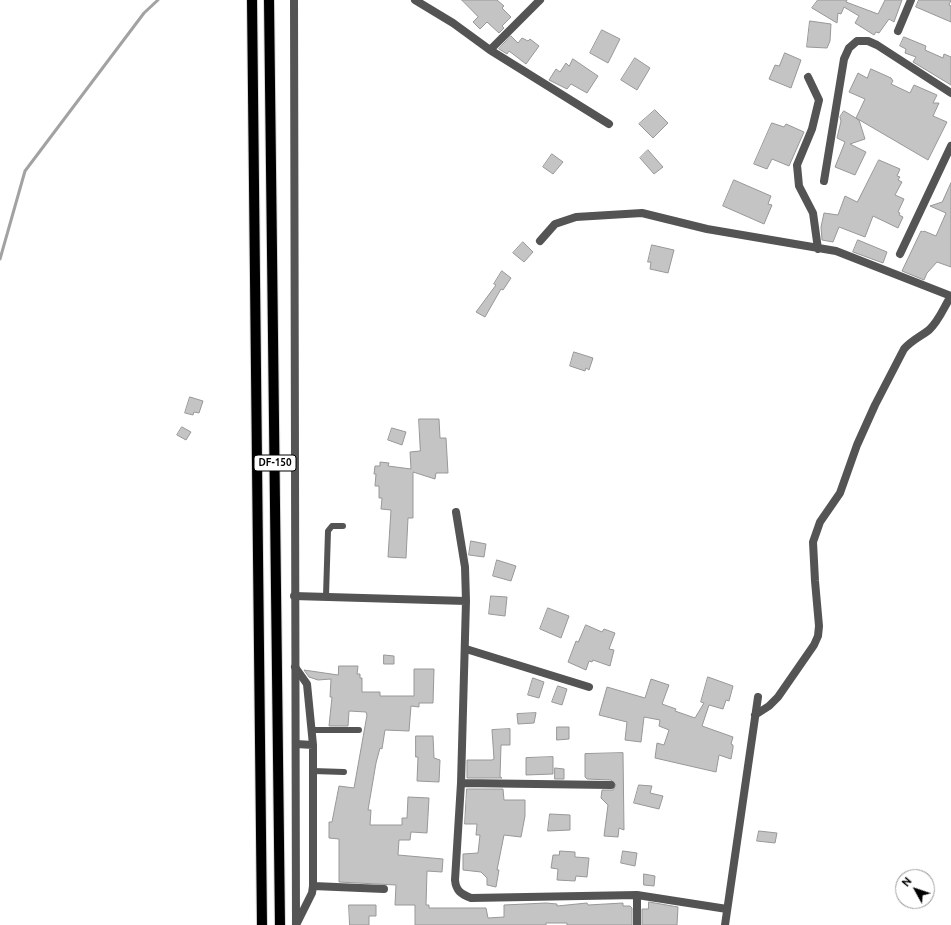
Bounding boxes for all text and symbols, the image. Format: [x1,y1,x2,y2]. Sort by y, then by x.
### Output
road number: DF-150 [254,455,296,471]
north arrow [895,869,935,909]
text: N [899,875,914,889]

